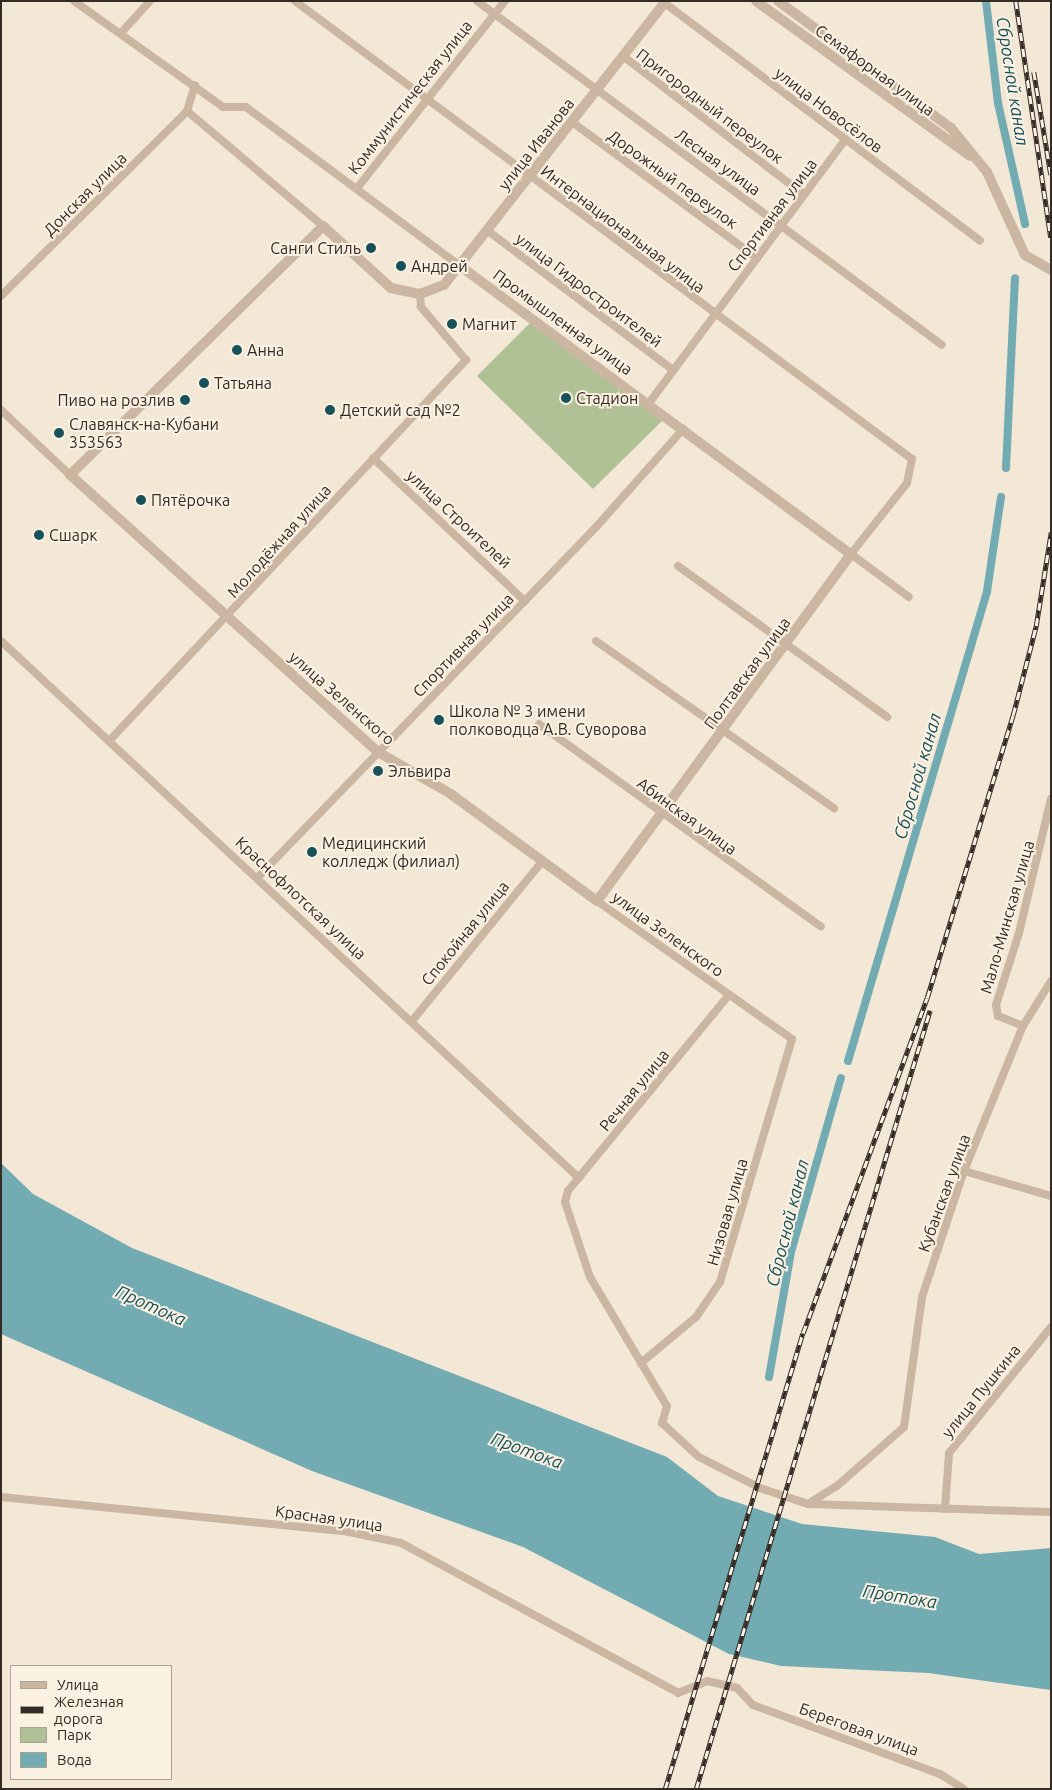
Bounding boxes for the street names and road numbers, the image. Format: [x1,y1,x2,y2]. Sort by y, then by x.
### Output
street label: Коммунистическая улица [344,16,476,178]
street label: Семафорная улица [812,20,938,120]
street label: Пригородный переулок [633,45,787,167]
street label: улица Новосёлов [771,63,887,157]
street label: улица Иванова [494,94,578,194]
street label: Дорожный переулок [604,125,742,233]
street label: Лесная улица [672,125,764,199]
street label: Донская улица [39,148,131,240]
street label: Спортивная улица [723,155,821,275]
street label: Интернациональная улица [537,161,709,297]
street label: улица Гидростроителей [512,229,666,351]
street label: Промышленная улица [490,265,636,379]
street label: улица Строителей [403,466,515,572]
street label: Молодёжная улица [223,480,335,602]
street label: Спортивная улица [409,589,517,701]
street label: Полтавская улица [700,613,794,733]
street label: улица Зеленского [285,647,399,749]
street label: Абинская улица [633,773,741,859]
street label: Краснофлотская улица [232,833,370,963]
street label: Мало-Минская улица [976,838,1038,996]
street label: Спокойная улица [417,877,513,989]
street label: улица Зеленского [608,887,728,981]
street label: Речная улица [595,1045,673,1135]
street label: Кубанская улица [914,1132,974,1254]
street label: Низовая улица [703,1156,751,1268]
street label: улица Пушкина [938,1340,1024,1442]
street label: Красная улица [274,1501,384,1535]
street label: Береговая улица [797,1698,921,1760]

